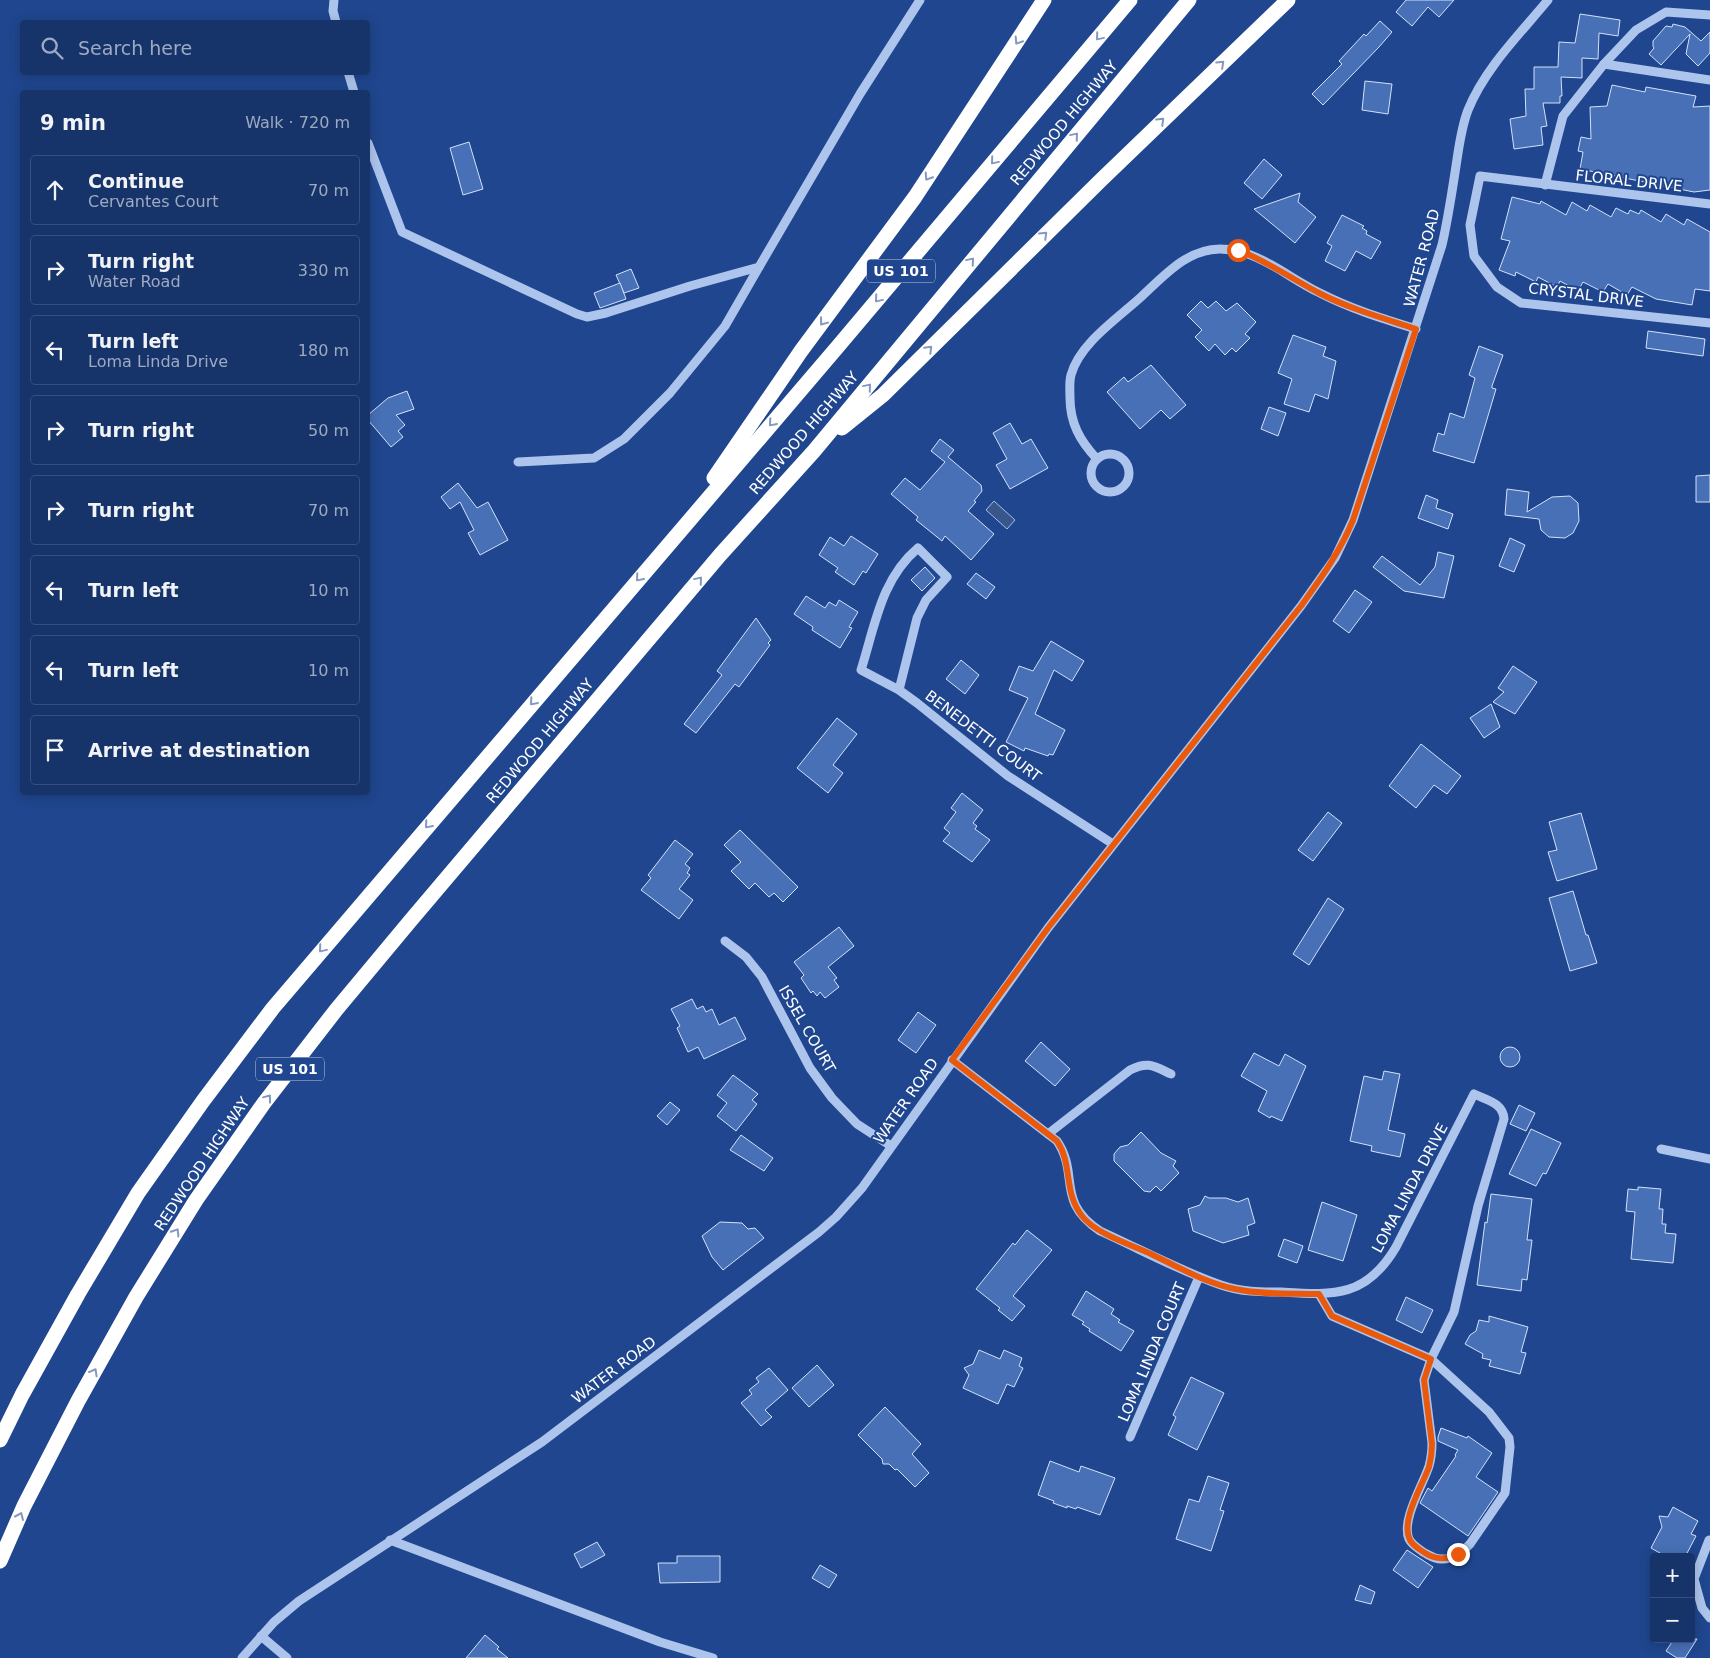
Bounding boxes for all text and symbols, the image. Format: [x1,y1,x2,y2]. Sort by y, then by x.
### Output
search box [20,20,370,75]
one-way arrow [1095,32,1104,41]
icon: search [38,34,66,62]
one-way arrow [1014,35,1024,44]
text: Search here [78,37,192,59]
street label: REDWOOD HIGHWAY [1007,56,1122,189]
one-way arrow [1216,60,1225,69]
text: 9 min [40,111,106,135]
text: Walk · 720 m [245,113,350,132]
one-way arrow [1155,118,1164,127]
one-way arrow [1070,133,1079,142]
one-way arrow [990,156,999,165]
street label: FLORAL DRIVE [1575,166,1683,196]
text: Continue [88,170,184,192]
one-way arrow [925,171,935,180]
icon: ahead [41,176,69,204]
text: 70 m [308,181,349,200]
text: Cervantes Court [88,192,219,211]
street label: WATER ROAD [1400,207,1444,309]
one-way arrow [1039,232,1048,241]
route start [1227,239,1250,262]
text: Turn right [88,250,194,272]
icon: right [41,256,69,284]
one-way arrow [966,258,975,267]
road number: US 101 [867,260,935,282]
text: 330 m [298,261,349,280]
text: Water Road [88,272,181,291]
street label: CRYSTAL DRIVE [1527,279,1645,311]
one-way arrow [875,293,883,302]
one-way arrow [820,316,828,325]
text: Turn left [88,330,179,352]
icon: left [41,336,69,364]
text: 180 m [298,341,349,360]
one-way arrow [923,346,932,355]
text: Loma Linda Drive [88,352,228,371]
street label: REDWOOD HIGHWAY [746,367,863,498]
one-way arrow [862,383,871,392]
icon: right [41,416,69,444]
one-way arrow [769,417,778,426]
text: Turn right [88,419,194,441]
text: 50 m [308,421,349,440]
icon: right [41,496,69,524]
text: Turn right [88,499,194,521]
text: 70 m [308,501,349,520]
one-way arrow [636,573,645,582]
icon: left [41,576,69,604]
one-way arrow [693,576,702,585]
text: Turn left [88,579,179,601]
text: 10 m [308,581,349,600]
icon: left [41,656,69,684]
text: Turn left [88,659,179,681]
text: 10 m [308,661,349,680]
street label: REDWOOD HIGHWAY [483,674,598,807]
street label: BENEDETTI COURT [921,687,1045,786]
one-way arrow [530,696,539,705]
icon: arrive [41,736,69,764]
text: Arrive at destination [88,739,310,761]
one-way arrow [424,820,433,829]
one-way arrow [320,943,328,952]
street label: ISSEL COURT [775,982,840,1077]
street label: WATER ROAD [870,1055,942,1147]
road number: US 101 [256,1058,324,1080]
street label: REDWOOD HIGHWAY [151,1093,254,1234]
one-way arrow [262,1094,271,1104]
street label: LOMA LINDA DRIVE [1368,1120,1452,1256]
one-way arrow [170,1228,180,1237]
street label: LOMA LINDA COURT [1114,1279,1190,1424]
street label: WATER ROAD [568,1333,660,1407]
one-way arrow [88,1368,98,1377]
one-way arrow [13,1512,24,1521]
route end [1447,1543,1470,1566]
map controls [1650,1553,1695,1643]
button: + [1650,1553,1695,1598]
button: − [1650,1598,1695,1643]

